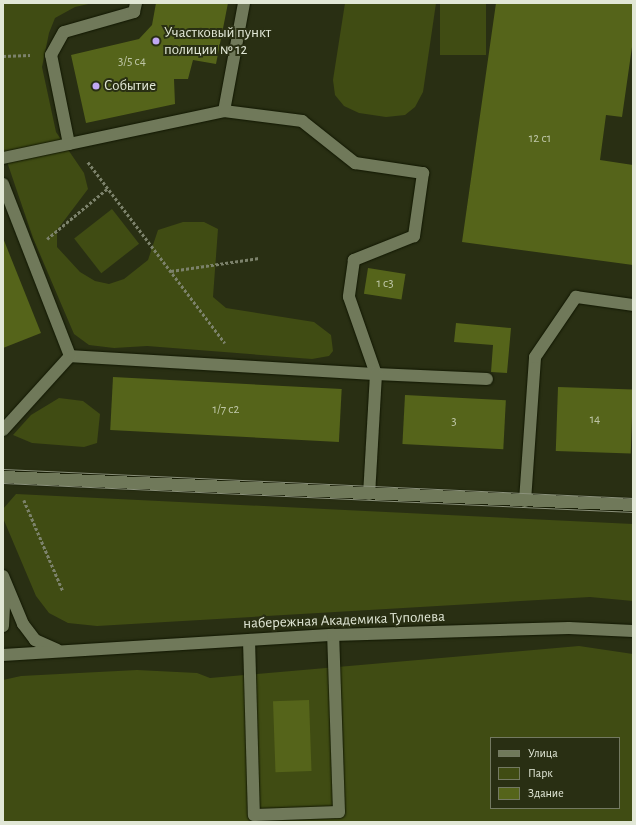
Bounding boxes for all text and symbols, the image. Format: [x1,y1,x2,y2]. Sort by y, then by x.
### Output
place label: Участковый пункт полиции № 12 [164,23,271,58]
marker: Участковый пункт полиции № 12 [151,36,161,46]
house number: 3/5 с4 [118,54,146,70]
place label: Событие [104,77,156,95]
marker: Событие [91,81,101,91]
house number: 12 с1 [529,131,551,147]
house number: 1 с3 [376,276,394,292]
house number: 1/7 с2 [213,402,239,418]
house number: 14 [590,412,600,428]
house number: 3 [451,414,457,430]
street label: набережная Академика Туполева [243,607,445,633]
legend [490,737,620,809]
text: Улица [528,747,558,759]
text: Парк [528,767,553,779]
text: Здание [528,787,564,799]

